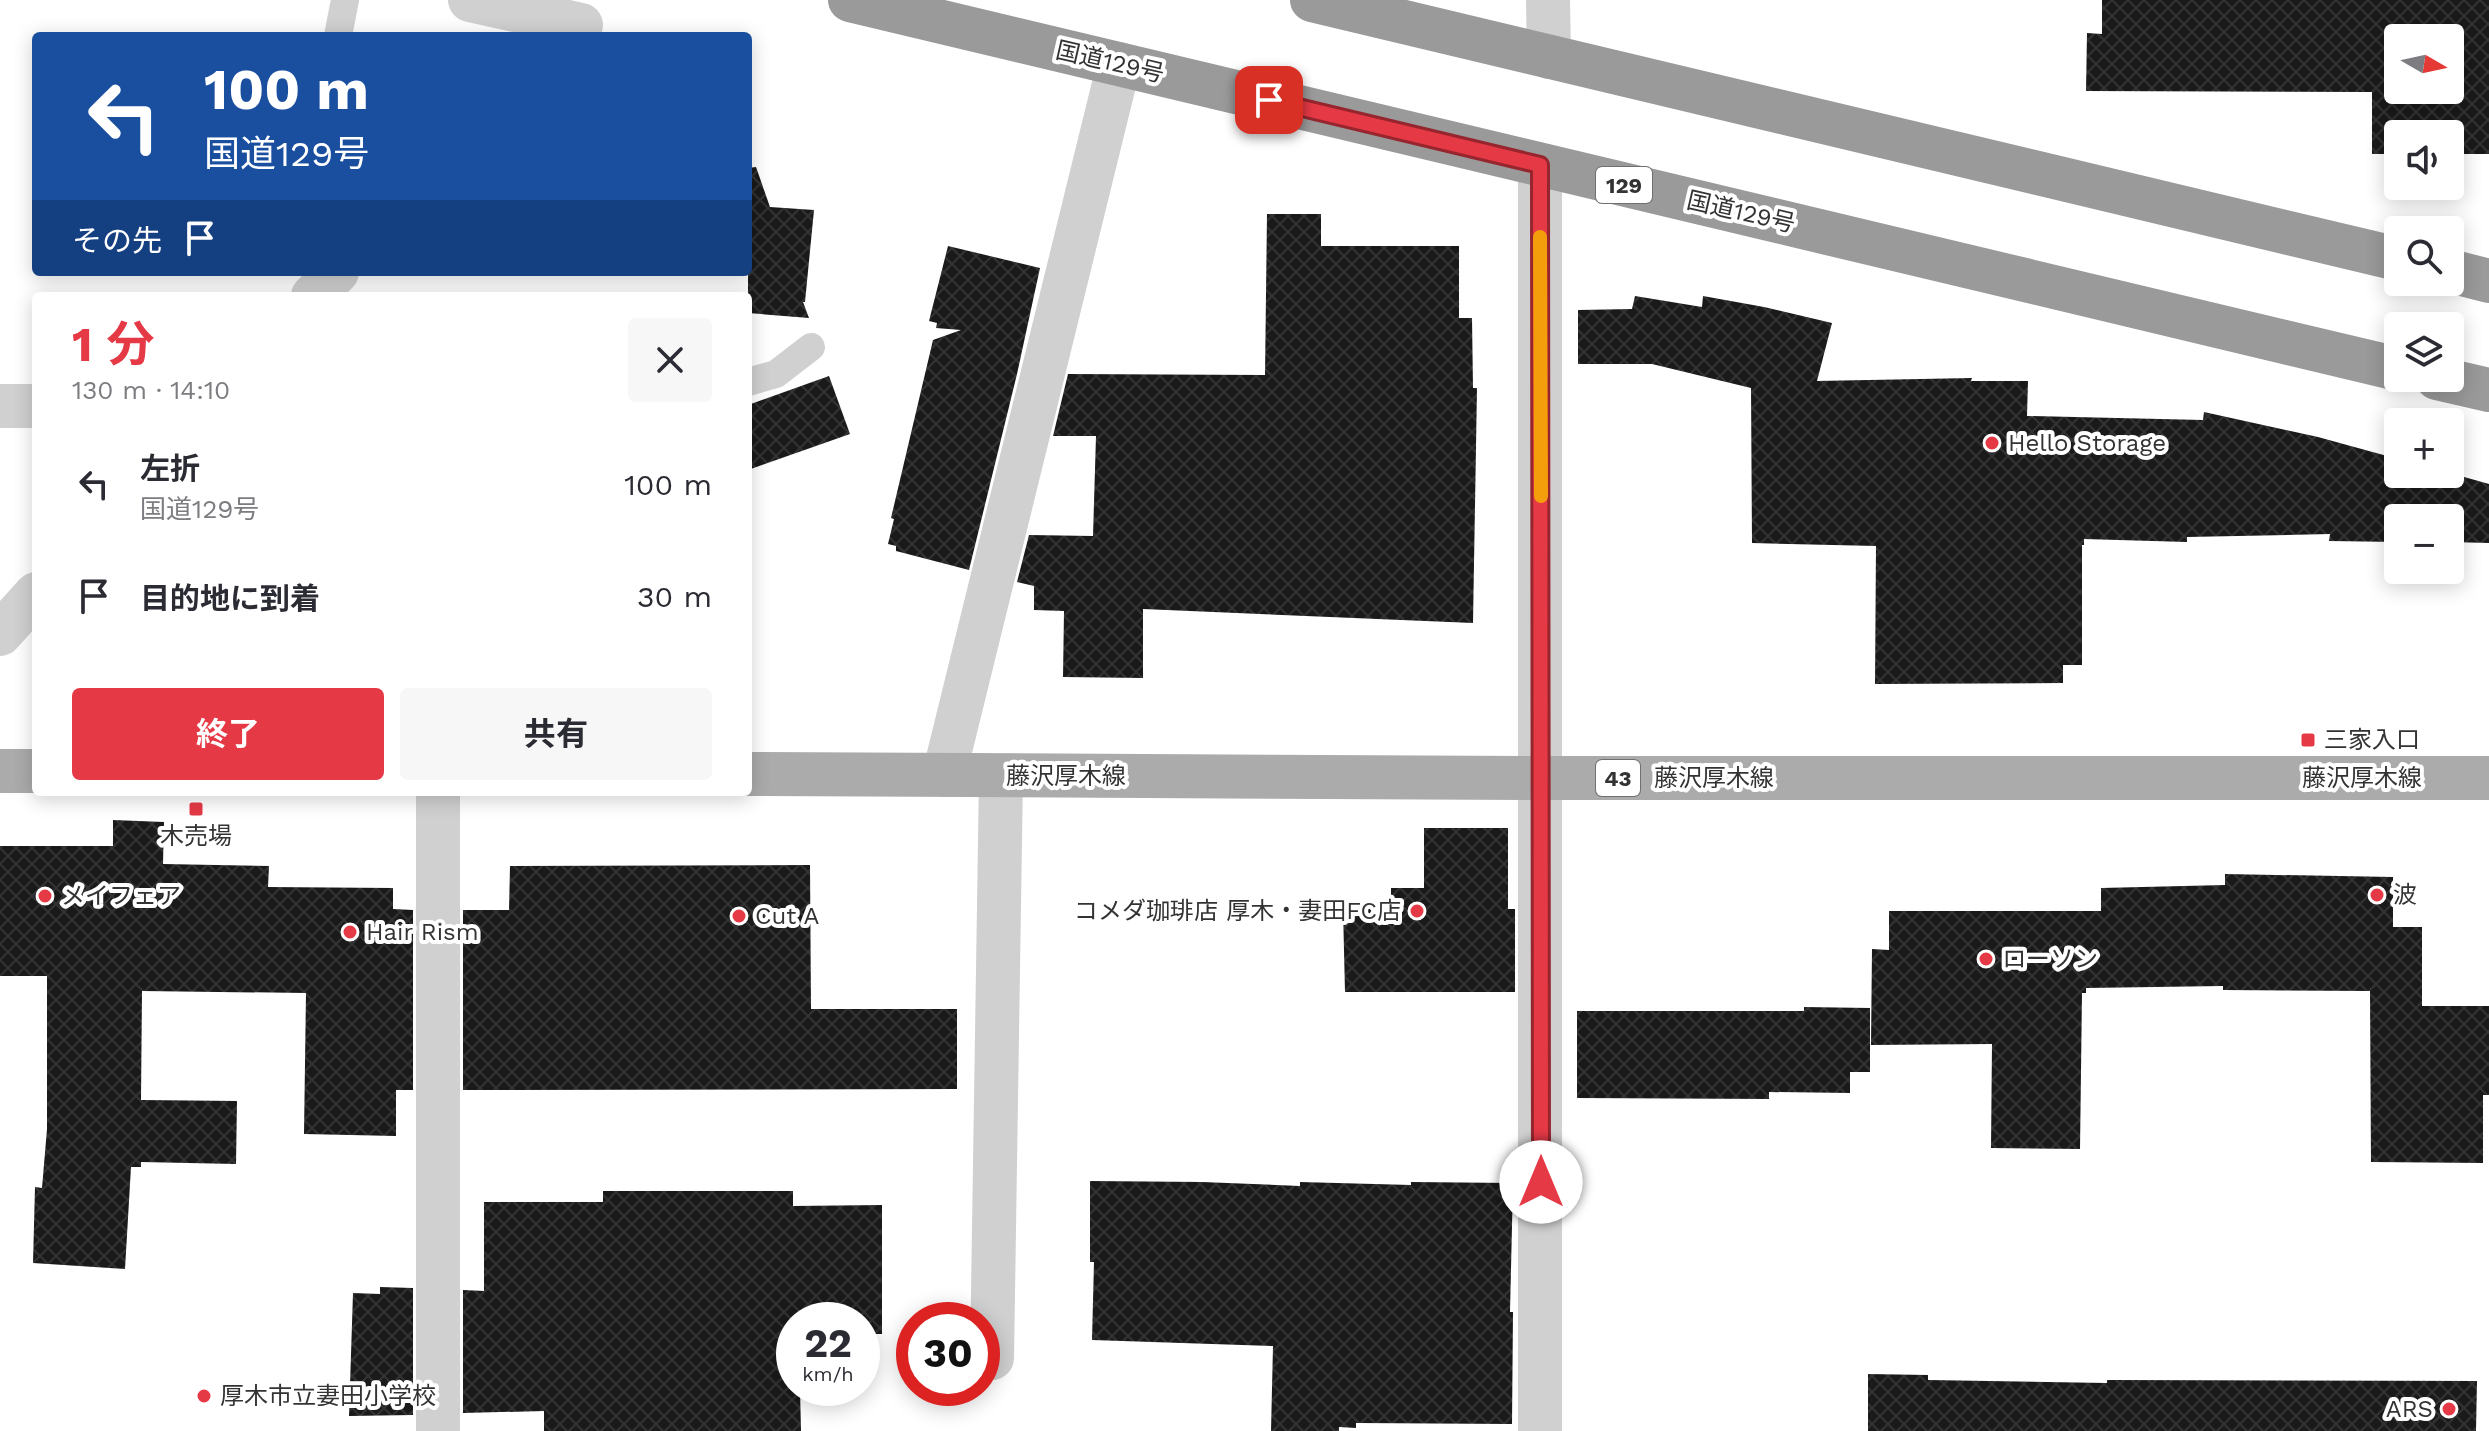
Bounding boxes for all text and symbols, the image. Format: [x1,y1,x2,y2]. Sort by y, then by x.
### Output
north arrow [2384,24,2464,104]
map controls [2384,24,2464,584]
street label: 国道129号 [1053,36,1167,88]
text: 100 m [204,57,369,123]
icon: left [72,64,176,168]
pin [1235,66,1303,134]
icon: arrive [1247,78,1291,122]
button: sound [2384,120,2464,200]
text: 国道129号 [204,133,369,175]
road number: 129 [1596,167,1652,203]
street label: 国道129号 [1684,186,1798,238]
icon: arrive [178,216,222,260]
button: search [2384,216,2464,296]
text: その先 [72,223,162,258]
button: layers [2384,312,2464,392]
text: 1 分 [72,316,154,373]
button: close [628,318,712,402]
text: 130 m · 14:10 [72,375,230,405]
button: + [2384,408,2464,488]
place label: Hello Storage [2008,429,2166,457]
marker: Hello Storage [1983,434,2001,452]
text: 左折 [140,451,200,486]
icon: left [72,462,116,506]
text: 100 m [624,467,712,502]
text: 国道129号 [140,494,259,524]
button: − [2384,504,2464,584]
icon: arrive [72,574,116,618]
text: 30 m [637,579,712,614]
text: 目的地に到着 [140,581,320,616]
button: 終了 [72,688,384,780]
button: 共有 [400,688,712,780]
place label: 三家入口 [2324,726,2420,754]
marker: 三家入口 [2299,731,2317,749]
road number: 43 [1596,760,1640,796]
street label: 藤沢厚木線 [1006,762,1126,790]
street label: 藤沢厚木線 [1654,764,1774,792]
street label: 藤沢厚木線 [2302,764,2422,792]
marker: 木売場 [187,800,205,818]
place label: 木売場 [160,822,232,850]
place label: 波 [2393,881,2417,909]
place label: メイフェア [61,882,181,910]
marker: 波 [2368,886,2386,904]
marker: メイフェア [36,887,54,905]
place label: コメダ珈琲店 厚木・妻田FC店 [1074,897,1401,925]
place label: Cut A [755,902,820,930]
marker: コメダ珈琲店 厚木・妻田FC店 [1408,902,1426,920]
marker: Cut A [730,907,748,925]
place label: Hair Rism [366,918,479,946]
marker: Hair Rism [341,923,359,941]
place label: ローソン [2002,945,2098,973]
marker: ローソン [1977,950,1995,968]
position arrow [1499,1140,1583,1224]
speed limit sign: 30 [896,1302,1000,1406]
text: 22 [804,1320,852,1367]
text: km/h [802,1362,854,1386]
place label: 厚木市立妻田小学校 [220,1382,436,1410]
marker: 厚木市立妻田小学校 [195,1387,213,1405]
place label: ARS [2386,1395,2433,1423]
marker: ARS [2440,1400,2458,1418]

